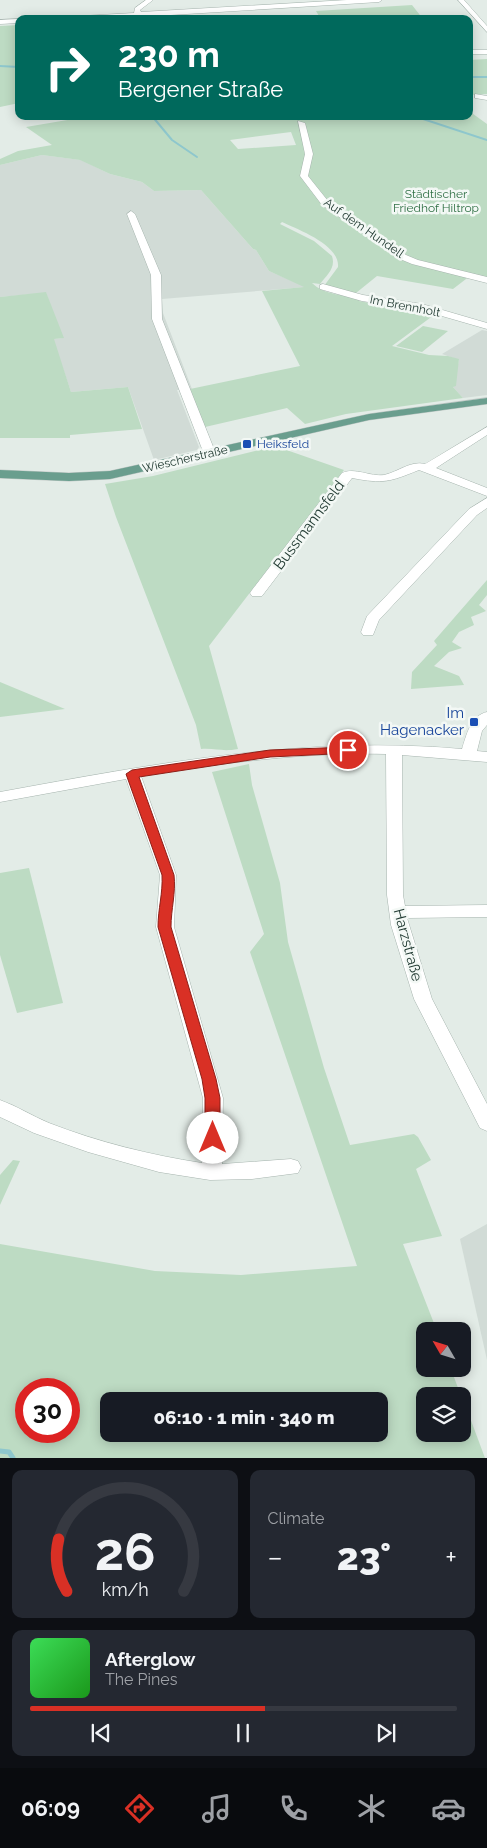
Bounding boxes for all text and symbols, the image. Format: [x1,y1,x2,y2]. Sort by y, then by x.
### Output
text: 230 m [118,34,220,75]
icon: right [35,35,100,100]
text: Bergener Straße [118,76,283,102]
park label: Städtischer Friedhof Hiltrop [393,187,479,215]
street label: Auf dem Hundell [321,195,407,261]
street label: Im Brennholt [369,292,441,320]
place label: Heiksfeld [257,437,309,451]
marker: Heiksfeld [241,438,253,450]
street label: Wiescherstraße [141,442,229,476]
street label: Bussmannsfeld [270,477,348,573]
place label: Im Hagenacker [380,704,465,739]
marker: Im Hagenacker [468,716,480,728]
pin [327,729,369,771]
icon: arrive [334,736,362,764]
street label: Harzstraße [390,907,426,984]
position arrow [186,1111,238,1163]
north arrow [416,1322,471,1378]
map controls [416,1322,471,1442]
speed limit sign: 30 [15,1378,80,1443]
button: layers [416,1387,471,1442]
text: 06:10 · 1 min · 340 m [153,1406,335,1428]
text: Climate [268,1509,324,1528]
text: 26 [94,1521,155,1582]
text: 23° [337,1534,391,1579]
text: − [268,1541,283,1574]
text: + [445,1541,457,1574]
text: km/h [101,1579,148,1600]
text: Afterglow [105,1648,195,1670]
text: The Pines [105,1670,177,1689]
icon: previous [87,1719,115,1747]
icon: pause [229,1719,257,1747]
icon: next [372,1719,400,1747]
icon: directions [122,1791,157,1826]
icon: music [199,1791,234,1826]
icon: phone [276,1791,311,1826]
icon: climate [354,1791,389,1826]
icon: car [431,1791,466,1826]
text: 06:09 [21,1795,80,1821]

